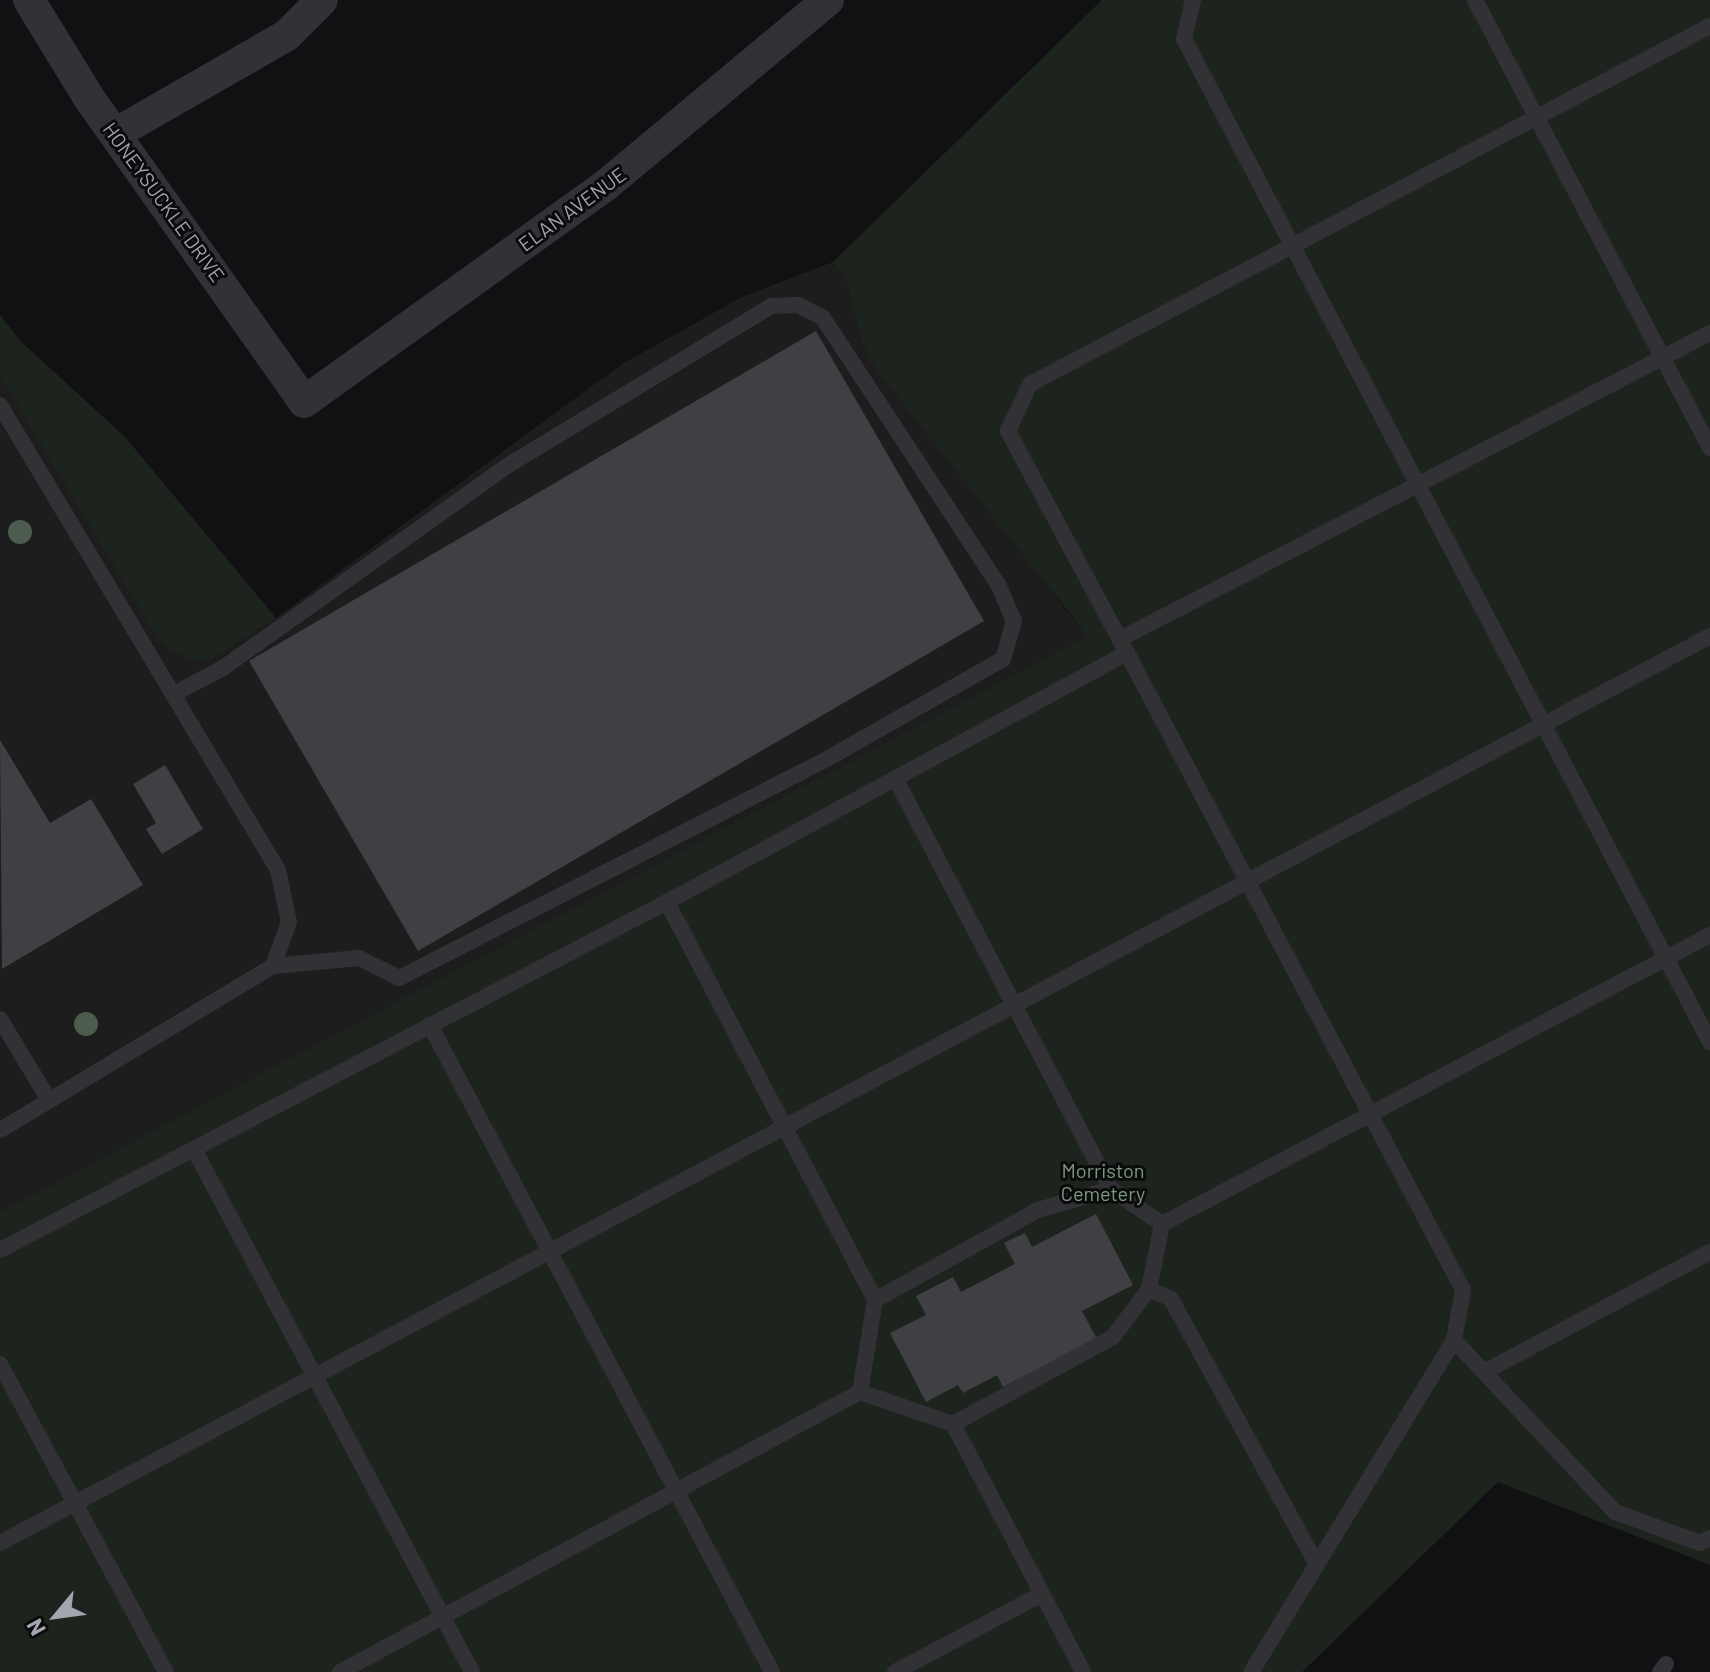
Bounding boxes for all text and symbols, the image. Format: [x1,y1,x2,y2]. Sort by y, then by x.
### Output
street label: HONEYSUCKLE DRIVE [98,117,230,287]
street label: ELAN AVENUE [513,162,631,256]
park label: Morriston Cemetery [1061,1159,1145,1206]
north arrow [16,1576,96,1656]
text: N [20,1615,50,1640]

